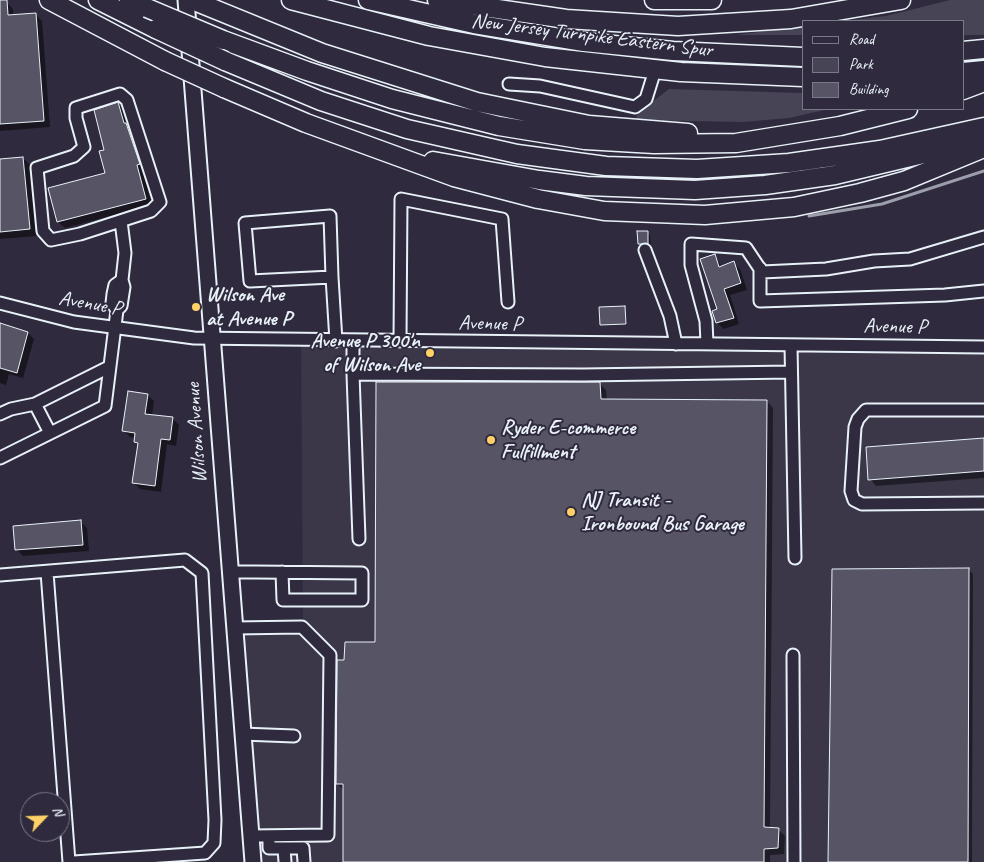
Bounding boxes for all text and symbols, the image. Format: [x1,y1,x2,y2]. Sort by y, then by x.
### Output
street label: New Jersey Turnpike Eastern Spur [470,9,714,63]
legend [802,20,964,110]
text: Road [849,30,874,49]
text: Park [849,55,873,74]
text: Building [849,80,888,99]
place label: Wilson Ave at Avenue P [206,282,291,332]
street label: Avenue P [57,286,123,322]
marker: Wilson Ave at Avenue P [190,301,202,313]
street label: Avenue P [458,311,522,337]
street label: Avenue P [863,314,927,340]
place label: Avenue P 300'n of Wilson Ave [311,328,420,378]
marker: Avenue P 300'n of Wilson Ave [424,347,436,359]
street label: Wilson Avenue [181,382,213,484]
place label: Ryder E-commerce Fulfillment [501,415,635,465]
marker: Ryder E-commerce Fulfillment [485,434,497,446]
place label: NJ Transit - Ironbound Bus Garage [581,487,744,537]
marker: NJ Transit - Ironbound Bus Garage [565,506,577,518]
north arrow [20,792,70,842]
text: N [49,804,68,819]

